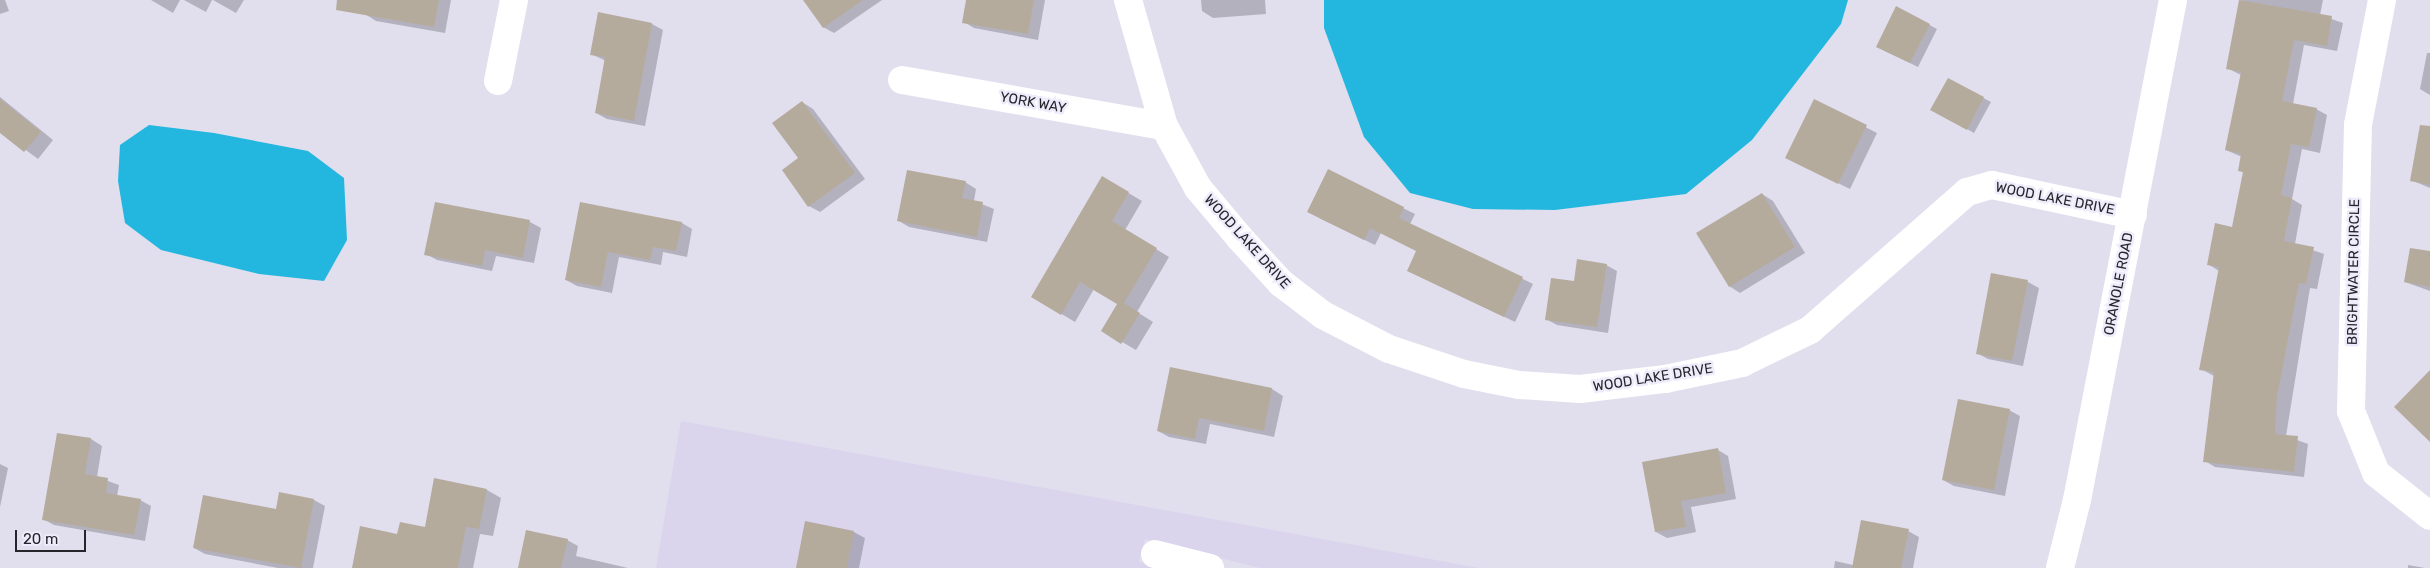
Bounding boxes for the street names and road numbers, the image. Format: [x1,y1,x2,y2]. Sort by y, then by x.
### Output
street label: YORK WAY [998,89,1068,117]
street label: WOOD LAKE DRIVE [1994,179,2116,219]
street label: WOOD LAKE DRIVE [1200,191,1294,293]
street label: BRIGHTWATER CIRCLE [2344,199,2364,345]
street label: ORANOLE ROAD [2101,231,2137,337]
street label: WOOD LAKE DRIVE [1592,360,1714,396]

